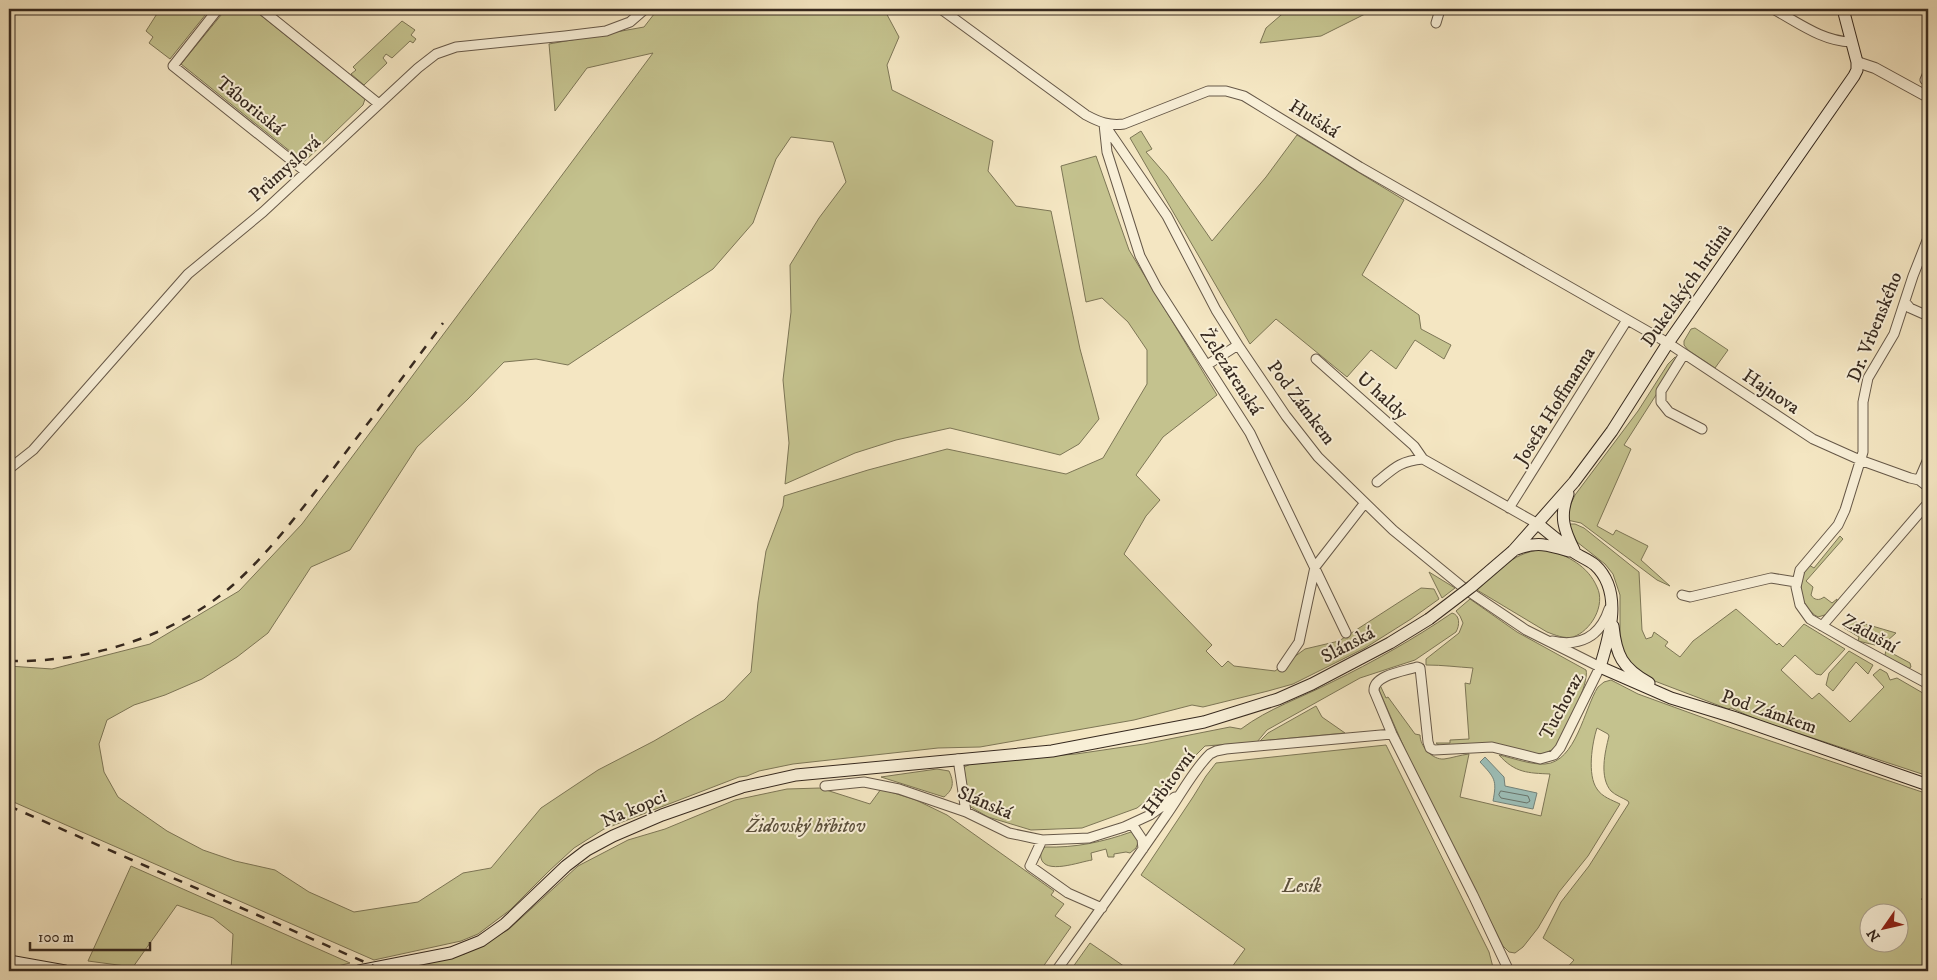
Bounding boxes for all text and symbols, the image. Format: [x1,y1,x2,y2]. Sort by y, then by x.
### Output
street label: Táboritská [211,72,289,140]
street label: Huťská [1285,95,1343,143]
street label: Průmyslová [245,131,325,207]
street label: Dukelských hrdinů [1636,221,1738,351]
street label: Dr. Vrbenského [1842,269,1908,385]
street label: Železárenská [1195,323,1269,420]
street label: Josefa Hoffmanna [1509,343,1600,471]
street label: Pod Zámkem [1262,356,1340,450]
street label: Hajnova [1738,365,1804,419]
street label: U haldy [1352,367,1413,426]
street label: Zádušní [1838,609,1903,659]
street label: Slánská [1317,621,1379,669]
street label: Tuchoraz [1535,668,1589,744]
street label: Pod Zámkem [1718,685,1820,739]
street label: Hřbitovní [1138,745,1201,820]
street label: Slánská [954,781,1016,825]
street label: Na kopci [598,785,670,833]
park label: Židovský hřbitov [746,813,866,838]
park label: Lesík [1282,875,1321,898]
north arrow [1860,902,1910,952]
scale bar [30,920,150,952]
text: N [1863,924,1885,945]
text: 100 m [38,928,74,947]

